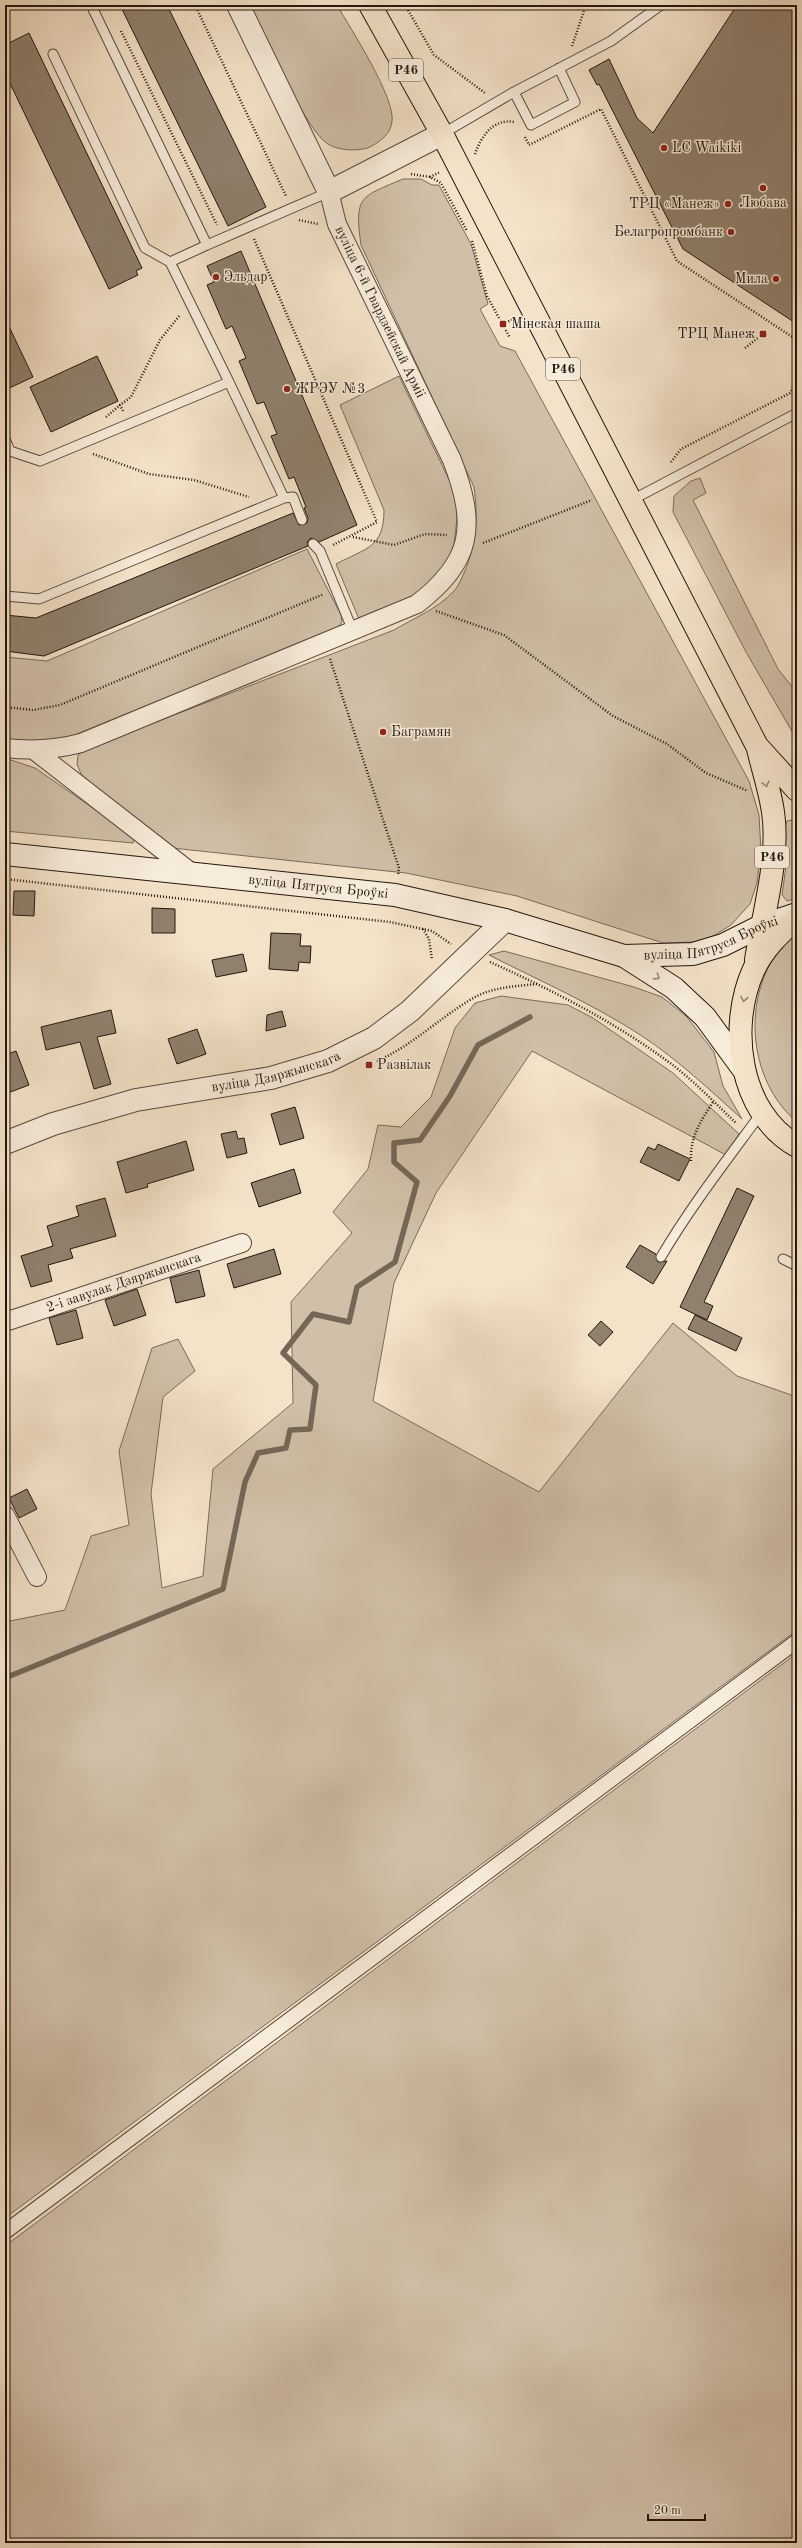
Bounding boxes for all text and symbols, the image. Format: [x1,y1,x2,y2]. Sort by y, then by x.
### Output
road number: Р46 [389,59,423,81]
place label: LC Waikiki [672,141,742,155]
marker: LC Waikiki [659,143,669,153]
marker: Любава [758,183,768,193]
place label: Любава [739,196,787,210]
place label: ТРЦ «Манеж» [629,197,720,211]
marker: ТРЦ «Манеж» [723,199,733,209]
street label: вуліца 6-й Гвардзейскай Арміі [332,224,428,400]
place label: Белагропромбанк [614,225,723,239]
marker: Белагропромбанк [726,227,736,237]
place label: Эльдар [224,270,268,284]
marker: Эльдар [211,272,221,282]
place label: Мила [735,272,768,286]
marker: Мила [771,274,781,284]
place label: Мінская шаша [511,317,601,331]
marker: Мінская шаша [498,319,508,329]
place label: ТРЦ Манеж [678,327,755,341]
marker: ТРЦ Манеж [758,329,768,339]
road number: Р46 [546,358,580,380]
place label: ЖРЭУ №3 [295,382,365,396]
marker: ЖРЭУ №3 [282,384,292,394]
place label: Баграмян [391,725,451,739]
marker: Баграмян [378,727,388,737]
one-way arrow [762,781,770,787]
road number: Р46 [755,846,789,868]
street label: вуліца Пятруся Броўкі [248,873,389,901]
street label: вуліца Пятруся Броўкі [643,914,780,962]
one-way arrow [652,972,659,979]
one-way arrow [740,996,749,1002]
street label: вуліца Дзяржынскага [211,1049,343,1095]
place label: Развілак [377,1058,431,1072]
marker: Развілак [364,1060,374,1070]
street label: 2-і завулак Дзяржынскага [44,1250,203,1315]
scale bar [648,2496,705,2522]
text: 20 m [654,2505,681,2517]

